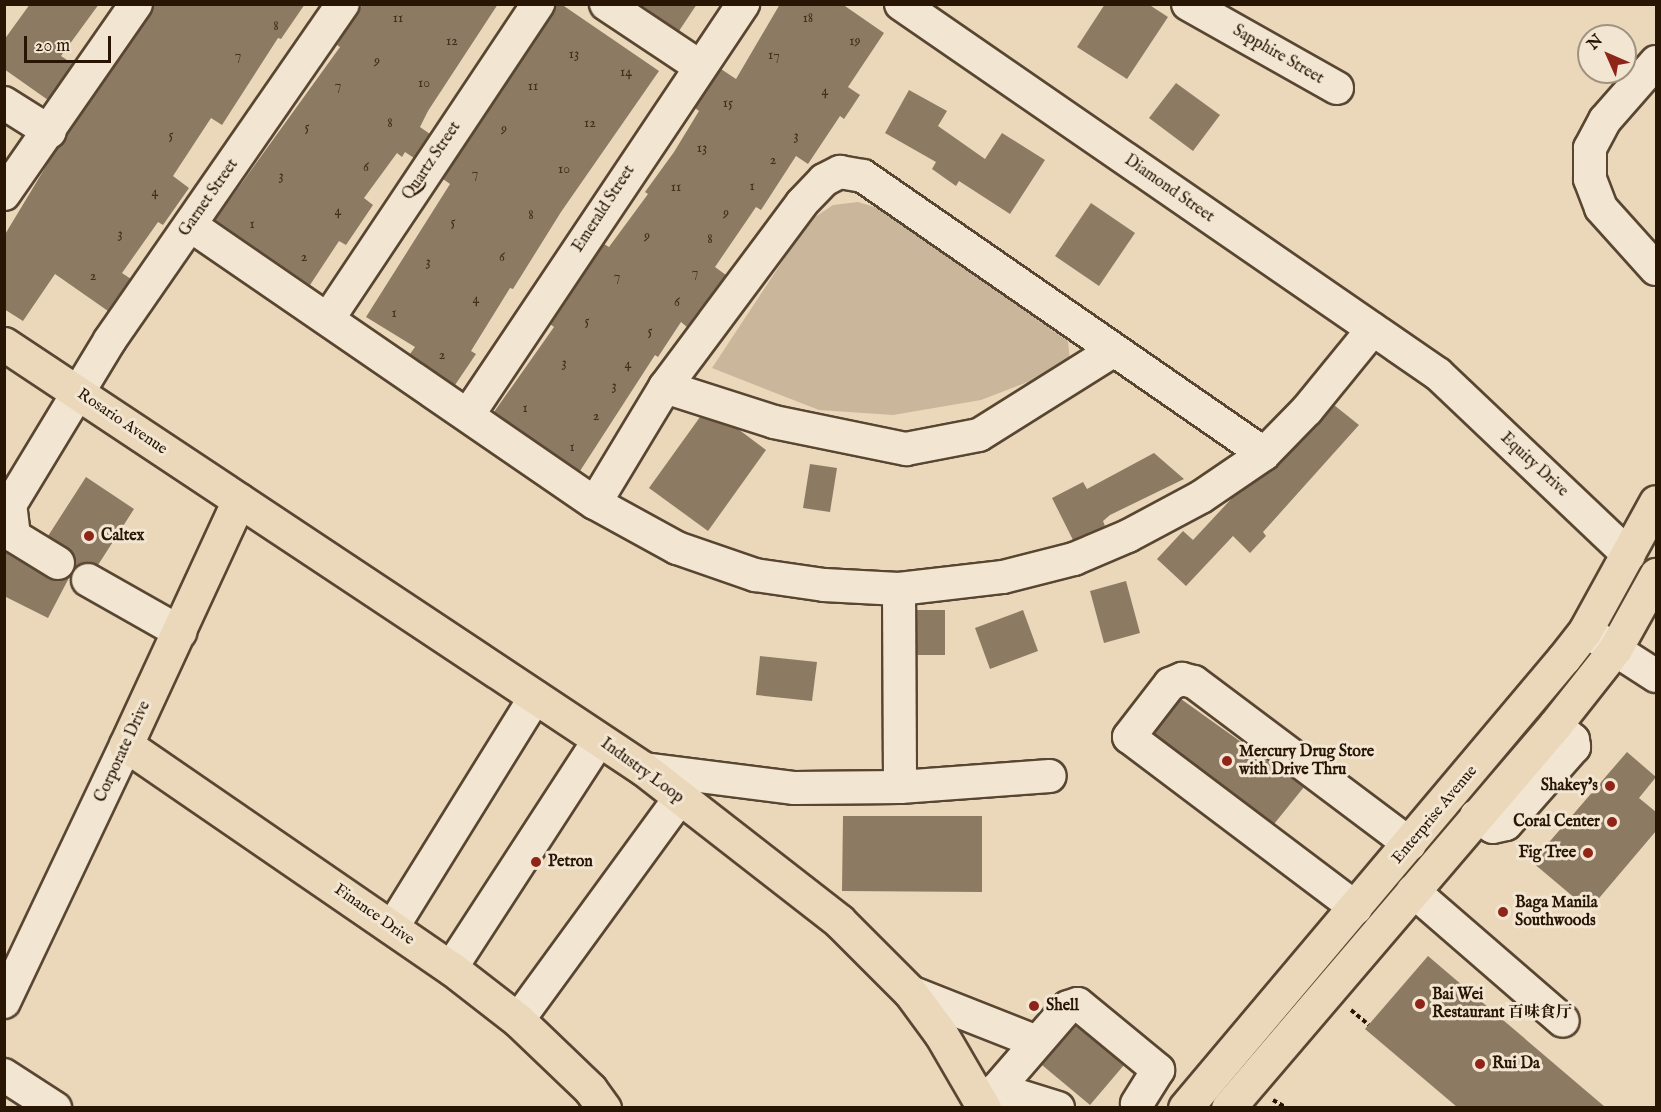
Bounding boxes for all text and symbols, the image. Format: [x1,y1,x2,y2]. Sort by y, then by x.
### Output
house number: 11 [393,10,403,26]
house number: 18 [803,10,813,26]
house number: 8 [273,18,279,34]
street label: Sapphire Street [1229,21,1327,89]
scale bar [27,24,114,62]
north arrow [1577,24,1637,84]
text: N [1584,31,1608,55]
house number: 12 [446,33,458,49]
house number: 19 [849,33,861,49]
text: 20 m [35,35,70,58]
house number: 13 [569,46,579,62]
house number: 7 [235,47,241,63]
house number: 17 [768,47,780,63]
house number: 9 [374,53,380,69]
house number: 14 [620,64,632,80]
house number: 10 [418,75,430,91]
house number: 7 [335,77,341,93]
house number: 11 [528,78,538,94]
house number: 4 [822,83,828,99]
house number: 15 [723,95,733,111]
house number: 8 [387,115,393,131]
house number: 12 [584,115,596,131]
street label: Quartz Street [399,118,465,204]
house number: 5 [304,119,310,135]
house number: 9 [501,121,507,137]
house number: 5 [168,127,174,143]
house number: 3 [793,128,799,144]
house number: 13 [697,140,707,156]
street label: Diamond Street [1120,151,1218,227]
house number: 2 [770,152,776,168]
street label: Garnet Street [175,156,243,240]
house number: 6 [363,159,369,175]
house number: 10 [558,161,570,177]
street label: Emerald Street [569,162,639,256]
house number: 7 [472,165,478,181]
house number: 3 [278,168,284,184]
house number: 1 [749,178,755,194]
house number: 11 [671,179,681,195]
house number: 4 [152,184,158,200]
house number: 4 [335,203,341,219]
house number: 9 [723,205,729,221]
house number: 8 [528,207,534,223]
house number: 5 [450,214,456,230]
house number: 1 [249,216,255,232]
house number: 3 [117,226,123,242]
house number: 9 [644,228,650,244]
house number: 8 [707,231,713,247]
house number: 2 [301,249,307,265]
house number: 6 [499,249,505,265]
house number: 3 [425,254,431,270]
house number: 7 [692,264,698,280]
house number: 2 [90,268,96,284]
house number: 7 [614,268,620,284]
house number: 4 [473,291,479,307]
house number: 6 [674,294,680,310]
house number: 1 [391,305,397,321]
house number: 5 [584,313,590,329]
house number: 5 [647,323,653,339]
house number: 2 [439,347,445,363]
house number: 3 [561,355,567,371]
house number: 4 [625,356,631,372]
house number: 3 [611,378,617,394]
street label: Rosario Avenue [73,385,171,459]
house number: 1 [522,400,528,416]
house number: 2 [593,408,599,424]
street label: Equity Drive [1496,429,1572,501]
house number: 1 [569,439,575,455]
place label: Caltex [101,526,144,546]
marker: Caltex [82,529,96,543]
street label: Corporate Drive [91,698,155,806]
street label: Industry Loop [597,734,687,808]
place label: Mercury Drug Store with Drive Thru [1239,742,1374,780]
marker: Mercury Drug Store with Drive Thru [1220,754,1234,768]
street label: Enterprise Avenue [1388,762,1482,868]
place label: Shakey's [1541,776,1598,796]
marker: Shakey's [1603,779,1617,793]
place label: Coral Center [1513,812,1600,832]
marker: Coral Center [1605,815,1619,829]
place label: Fig Tree [1518,843,1576,863]
marker: Fig Tree [1581,846,1595,860]
place label: Petron [548,852,593,872]
marker: Petron [529,855,543,869]
street label: Finance Drive [330,880,418,950]
place label: Baga Manila Southwoods [1515,893,1598,931]
marker: Baga Manila Southwoods [1496,905,1510,919]
place label: Bai Wei Restaurant 百味食厅 [1432,985,1572,1023]
place label: Shell [1046,996,1079,1016]
marker: Bai Wei Restaurant 百味食厅 [1413,997,1427,1011]
marker: Shell [1027,999,1041,1013]
place label: Rui Da [1492,1054,1540,1074]
marker: Rui Da [1473,1057,1487,1071]

